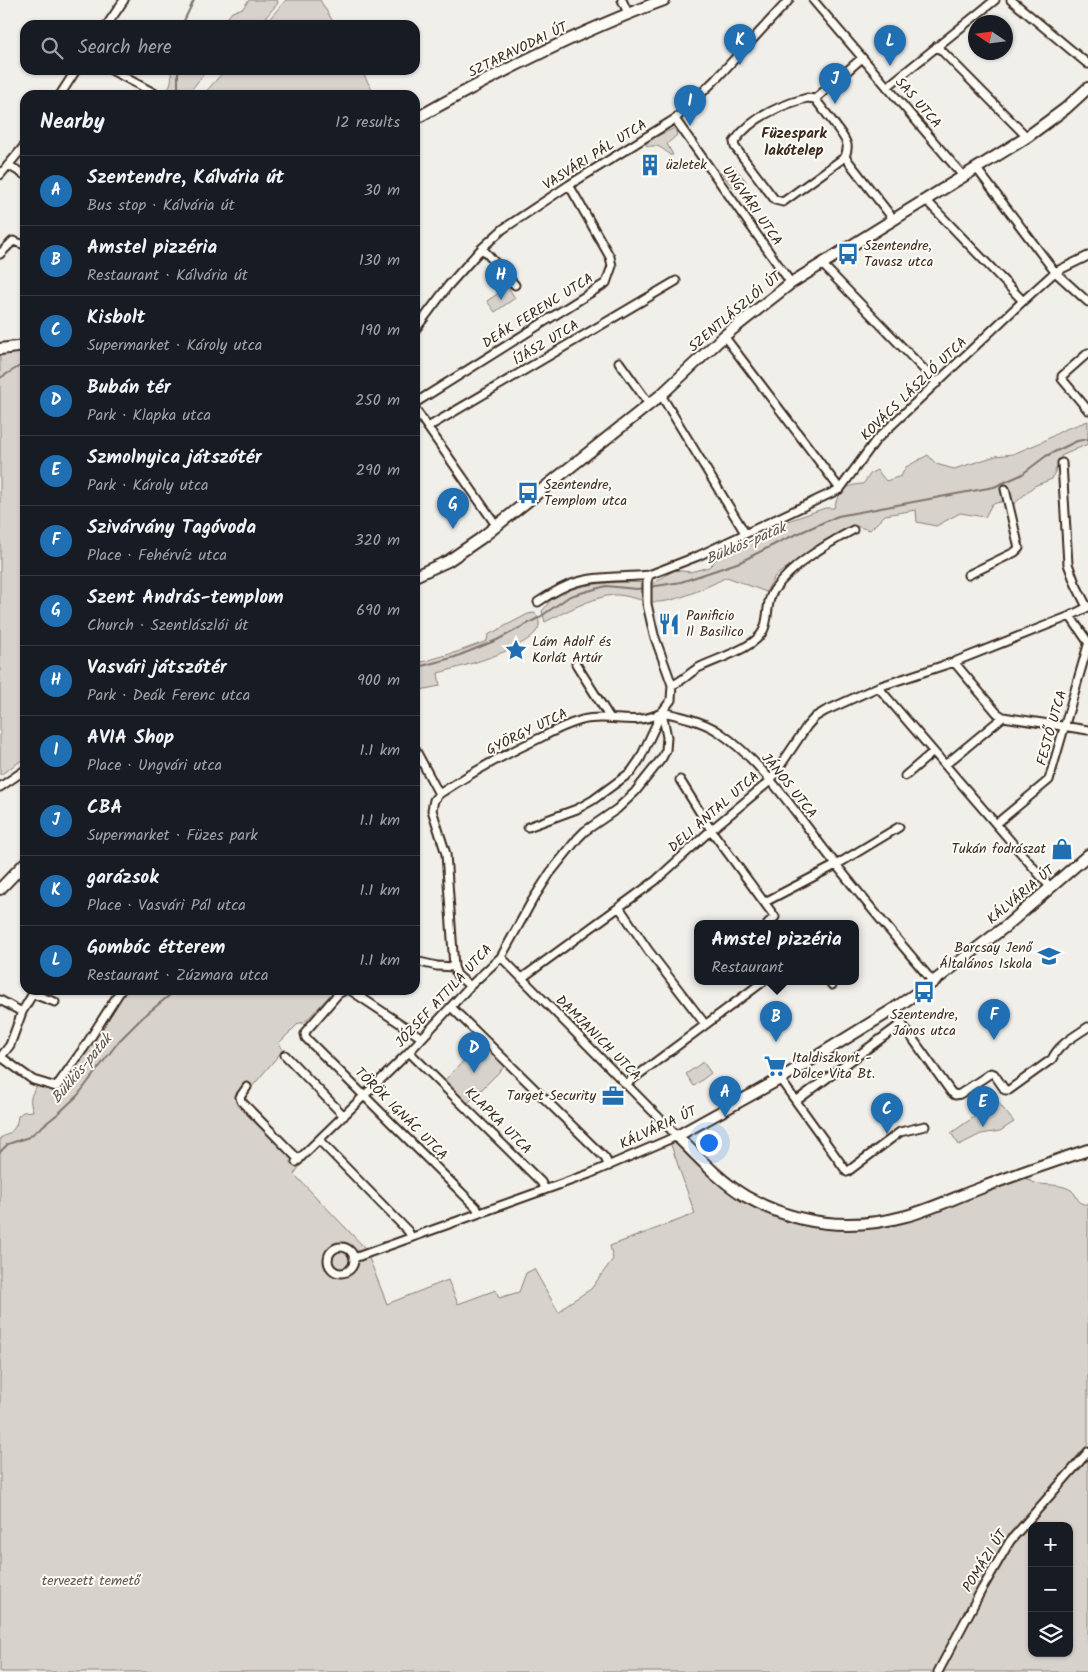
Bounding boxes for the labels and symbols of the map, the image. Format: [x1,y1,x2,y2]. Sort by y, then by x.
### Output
north arrow [968,15,1013,60]
street label: SZTARAVODAI ÚT [465,16,573,84]
pin: K [724,24,756,65]
pin: L [874,25,906,66]
pin: J [819,63,851,104]
street label: SAS UTCA [889,72,947,134]
pin: I [674,85,706,126]
street label: VASVÁRI PÁL UTCA [538,114,652,196]
district label: Füzespark lakótelep [761,122,827,163]
building icon: üzletek [637,152,663,178]
place label: üzletek [666,154,707,176]
street label: UNGVÁRI UTCA [716,161,788,251]
place label: Szentendre, Tavasz utca [864,235,933,273]
bus stop icon: Szentendre, Tavasz utca [835,241,861,267]
pin: H [485,259,517,300]
street label: SZENTLÁSZLÓI ÚT [684,265,787,358]
street label: DEÁK FERENC UTCA [478,268,598,354]
street label: ÍJÁSZ UTCA [509,315,583,371]
street label: KOVÁCS LÁSZLÓ UTCA [856,332,972,446]
place label: Szentendre, Templom utca [544,474,627,512]
bus stop icon: Szentendre, Templom utca [515,480,541,506]
pin: G [437,488,469,529]
water label: Bükkös-patak [702,516,792,572]
place label: Panificio Il Basilico [686,605,744,643]
restaurant icon: Panificio Il Basilico [656,611,682,637]
place label: Lám Adolf és Korlát Artúr [532,631,611,669]
place icon: Lám Adolf és Korlát Artúr [503,637,529,663]
street label: FESTŐ UTCA [1031,688,1073,768]
street label: GYÖRGY UTCA [482,703,572,761]
street label: JÁNOS UTCA [756,748,822,824]
street label: DELI ANTAL UTCA [663,766,765,858]
shop icon: Tukán fodrászat [1049,836,1075,862]
place label: Tukán fodrászat [952,838,1047,860]
street label: KÁLVÁRIA ÚT [982,859,1061,930]
place label: Barcsay Jenő Általános Iskola [939,937,1034,975]
street label: JÓZSEF ATTILA UTCA [390,939,498,1053]
school or university icon: Barcsay Jenő Általános Iskola [1036,943,1062,969]
bus stop icon: Szentendre, János utca [911,979,937,1005]
street label: DAMJANICH UTCA [550,990,646,1086]
pin: F [978,999,1010,1040]
pin: B [760,1001,792,1042]
place label: Szentendre, János utca [890,1004,958,1042]
water label: Bükkös-patak [46,1027,120,1109]
pin: D [458,1032,490,1073]
place label: Italdiszkont - Dolce Vita Bt. [792,1047,875,1085]
supermarket icon: Italdiszkont - Dolce Vita Bt. [762,1053,788,1079]
street label: TÖRÖK IGNÁC UTCA [349,1062,453,1166]
pin: A [709,1076,741,1117]
street label: KLAPKA UTCA [459,1082,537,1160]
office icon: Target Security [600,1083,626,1109]
place label: Target Security [507,1085,596,1107]
pin: E [967,1086,999,1127]
pin: C [871,1093,903,1134]
street label: KÁLVÁRIA ÚT [616,1100,702,1155]
your location [696,1130,722,1156]
street label: POMÁZI ÚT [957,1524,1014,1597]
park label: tervezett temető [42,1570,142,1592]

